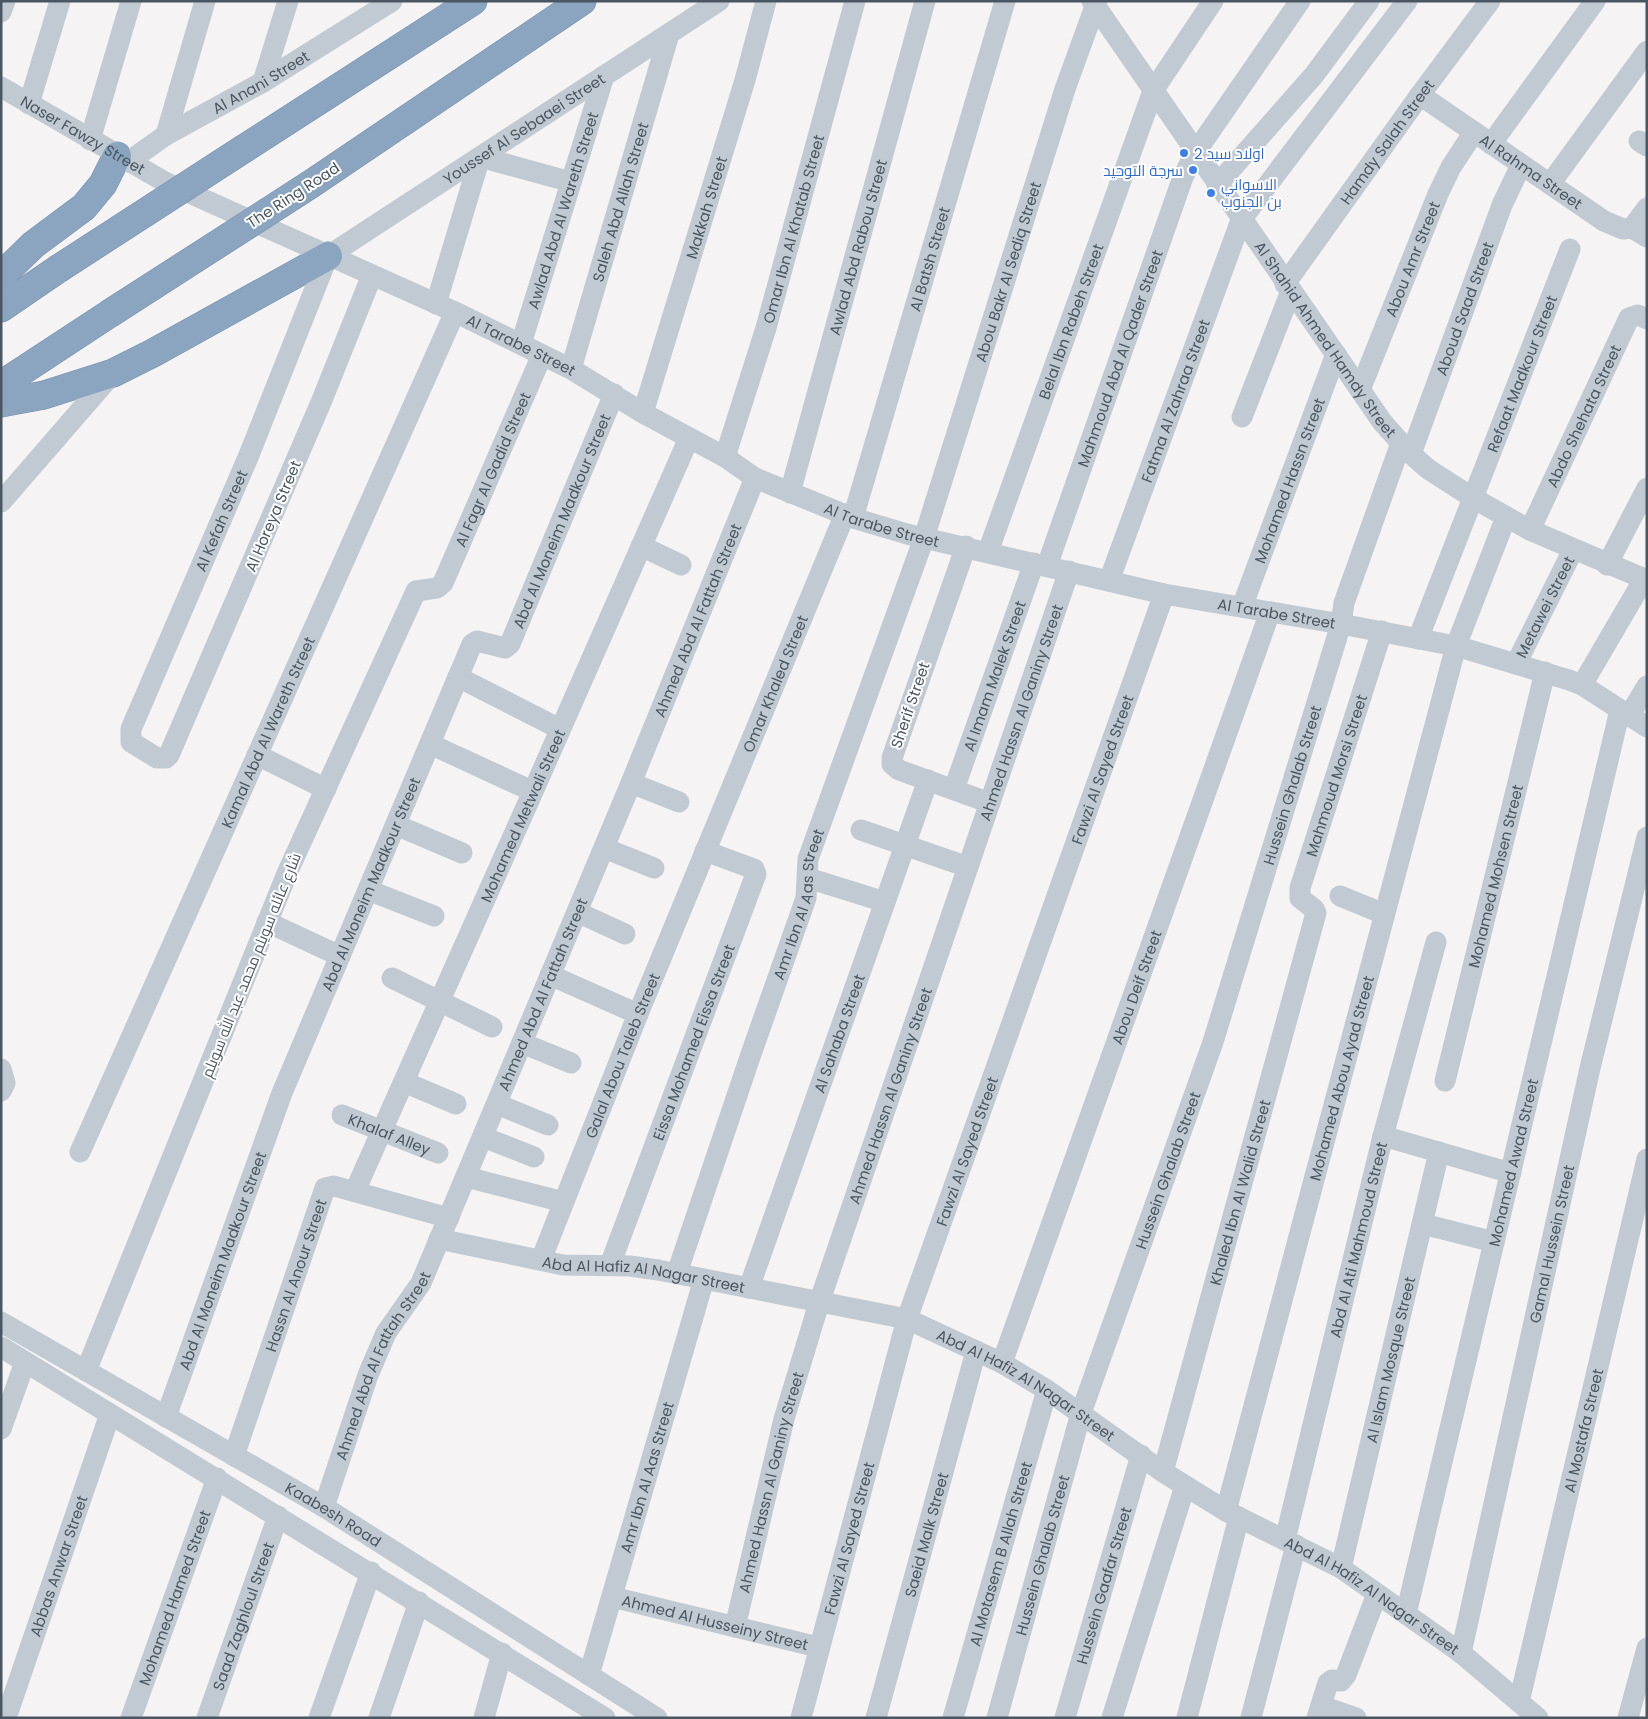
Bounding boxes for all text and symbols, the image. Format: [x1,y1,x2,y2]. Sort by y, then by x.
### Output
street label: Al Anani Street [208,45,313,118]
street label: Youssef Al Sebaaei Street [439,68,609,189]
street label: Hamdy Salah Street [1335,75,1439,208]
street label: Naser Fawzy Street [17,90,149,179]
street label: Awlad Abd Al Wareth Street [522,109,603,312]
street label: Saleh Abd Allah Street [587,120,653,284]
street label: Al Rahma Street [1476,129,1587,214]
street label: Omar Ibn Al Khatab Street [757,132,829,326]
place label: اولاد سيد 2 [1194,143,1265,164]
marker: اولاد سيد 2 [1178,147,1190,159]
street label: Makkah Street [680,154,732,261]
street label: The Ring Road [243,157,343,233]
street label: Awlad Abd Rabou Street [823,157,892,337]
place label: سرجة التوحيد [1103,160,1183,181]
marker: سرجة التوحيد [1187,164,1199,176]
place label: الاسواني بن الجنوب [1221,174,1282,212]
street label: Abou Bakr Al Sediq Street [969,179,1046,365]
marker: الاسواني بن الجنوب [1205,187,1217,199]
street label: Abou Amr Street [1380,198,1445,320]
street label: Al Batsh Street [904,204,954,314]
street label: Al Shahid Ahmed Hamdy Street [1250,237,1401,442]
street label: Aboud Saad Street [1430,239,1498,378]
street label: Belal Ibn Rabeh Street [1033,241,1108,402]
street label: Mahmoud Abd Al Qader Street [1072,247,1167,470]
street label: Refaat Madkour Street [1481,292,1562,455]
street label: Al Tarabe Street [463,309,580,380]
street label: Fatma Al Zahraa Street [1135,316,1214,485]
street label: Abdo Shehata Street [1541,341,1626,491]
street label: Al Fagr Al Gadid Street [449,389,535,550]
street label: Mohamed Hassn Street [1249,395,1329,566]
street label: Abd Al Moneim Madkour Street [507,410,615,632]
street label: Al Horeya Street [240,457,306,575]
street label: Al Kefah Street [190,466,252,575]
street label: Al Tarabe Street [821,497,941,552]
street label: Ahmed Abd Al Fattah Street [648,520,746,720]
street label: Metawei Street [1510,552,1579,661]
street label: Al Tarabe Street [1216,593,1337,633]
street label: Al Imam Malek Street [958,598,1030,754]
street label: Ahmed Hassn Al Ganiny Street [974,601,1067,823]
street label: Omar Khaled Street [737,612,813,756]
street label: Kamal Abd Al Wareth Street [216,633,319,831]
street label: Sherif Street [885,659,935,751]
street label: Fawzi Al Sayed Street [1066,692,1138,847]
street label: Mahmoud Morsi Street [1300,692,1372,859]
street label: Hussein Ghalab Street [1257,703,1326,867]
street label: Mohamed Metwali Street [475,726,570,905]
street label: Abd Al Moneim Madkour Street [316,774,425,994]
street label: Mohamed Mohsen Street [1463,782,1528,970]
street label: Amr Ibn Al Aas Street [768,826,829,982]
street label: شارع عائله سويلم محمد عبد الله سويلم [196,849,307,1081]
street label: Ahmed Abd Al Fattah Street [492,895,592,1094]
street label: Abou Deif Street [1106,927,1166,1047]
street label: Eissa Mohamed Eissa Street [647,941,739,1143]
street label: Galal Abou Taleb Street [580,970,664,1141]
street label: Al Sahaba Street [808,971,869,1096]
street label: Mohamed Abou Ayad Street [1304,973,1378,1183]
street label: Ahmed Hassn Al Ganiny Street [843,985,937,1207]
street label: Fawzi Al Sayed Street [930,1073,1003,1229]
street label: Mohamed Awad Street [1483,1076,1543,1249]
street label: Hussein Ghalab Street [1130,1089,1205,1252]
street label: Khaled Ibn Al Walid Street [1204,1097,1275,1287]
street label: Khalaf Alley [345,1108,434,1160]
street label: Abd Al Ati Mahmoud Street [1324,1140,1392,1340]
street label: Abd Al Moneim Madkour Street [173,1149,271,1373]
street label: Gamal Hussein Street [1524,1163,1579,1325]
street label: Hassn Al Anour Street [260,1196,331,1354]
street label: Abd Al Hafiz Al Nagar Street [540,1250,747,1297]
street label: Ahmed Abd Al Fattah Street [330,1268,435,1463]
street label: Al Islam Mosque Street [1360,1274,1420,1445]
street label: Abd Al Hafiz Al Nagar Street [933,1324,1120,1446]
street label: Al Mostafa Street [1558,1366,1608,1495]
street label: Ahmed Hassn Al Ganiny Street [733,1369,808,1595]
street label: Amr Ibn Al Aas Street [615,1399,678,1555]
street label: Al Motasem B Allah Street [964,1459,1037,1648]
street label: Fawzi Al Sayed Street [818,1460,879,1617]
street label: Saeid Malk Street [899,1470,953,1599]
street label: Hussein Ghalab Street [1010,1472,1074,1638]
street label: Kaabesh Road [282,1477,386,1551]
street label: Abbas Anwar Street [24,1492,92,1639]
street label: Hussein Gaafar Street [1071,1504,1136,1667]
street label: Mohamed Hamed Street [133,1507,215,1688]
street label: Abd Al Hafiz Al Nagar Street [1281,1531,1464,1659]
street label: Saad Zaghloul Street [207,1539,279,1693]
street label: Ahmed Al Husseiny Street [620,1589,810,1655]

